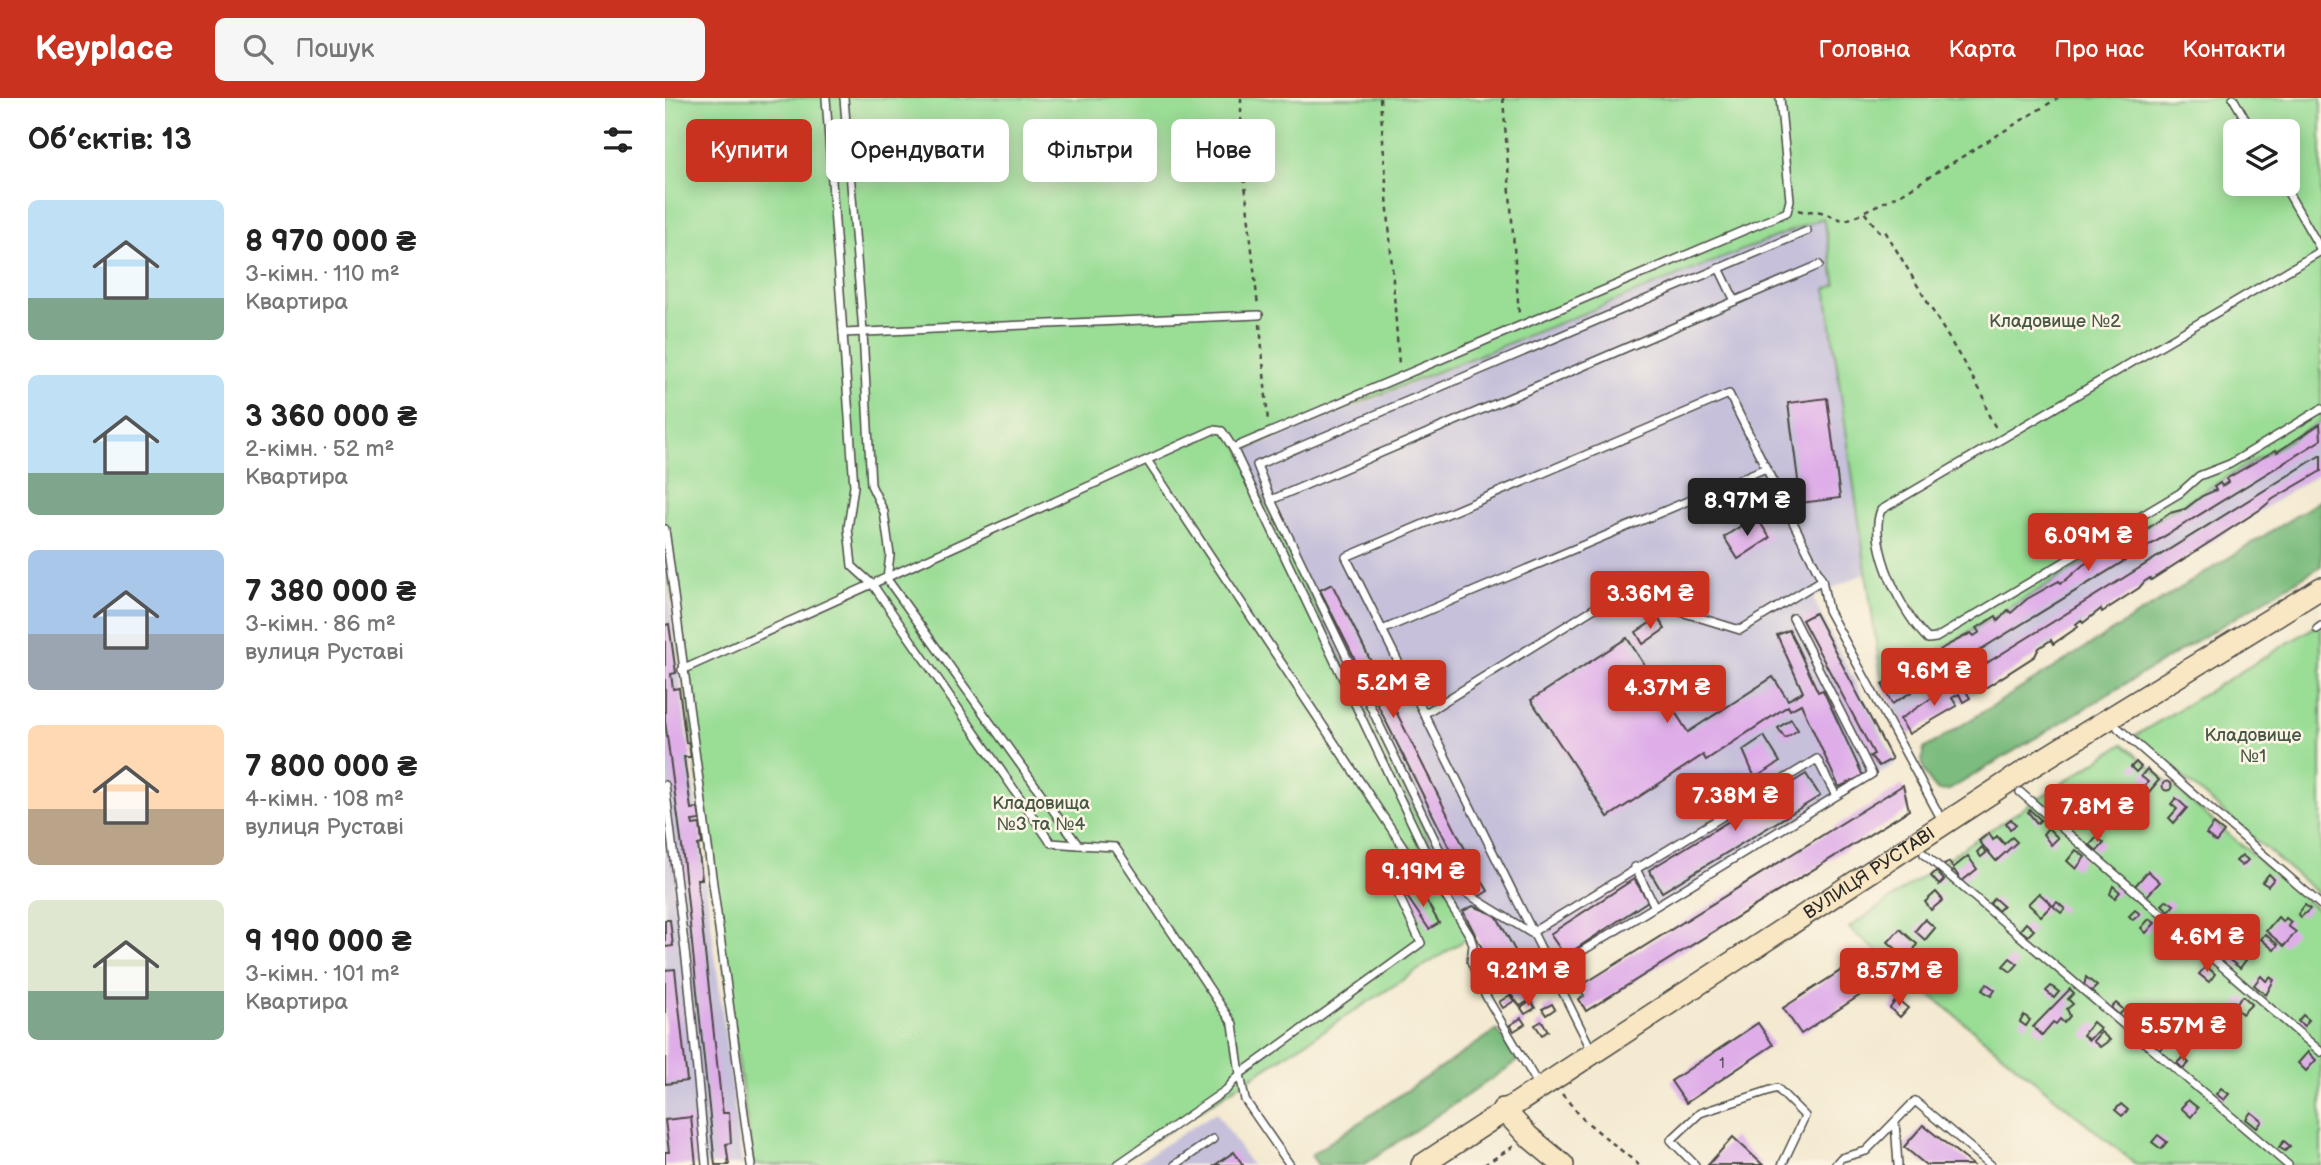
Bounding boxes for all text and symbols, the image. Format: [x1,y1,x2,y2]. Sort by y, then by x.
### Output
search box [215,18,705,81]
text: Keyplace [35,29,173,69]
icon: search [239,30,277,68]
text: Пошук [295,34,374,65]
text: Головна [1819,35,1911,64]
text: Карта [1949,35,2016,64]
text: Про нас [2054,35,2144,64]
text: Контакти [2182,35,2286,64]
chip: Купити [686,119,812,182]
chip: Орендувати [826,119,1009,182]
chip: Фільтри [1023,119,1157,182]
chip: Нове [1171,119,1275,182]
map controls [2223,119,2300,196]
button: layers [2223,119,2300,196]
icon: filters [599,121,637,159]
text: Об’єктів: 13 [28,122,192,158]
text: 8 970 000 ₴ [245,224,416,260]
icon: home [84,228,168,312]
text: 3-кімн. · 110 m² [245,260,400,288]
text: Квартира [245,288,348,316]
park label: Кладовище №2 [1989,311,2121,332]
text: 3 360 000 ₴ [245,399,417,435]
icon: home [84,403,168,487]
text: 2-кімн. · 52 m² [245,435,394,463]
text: Квартира [245,463,348,491]
pin: 8.97M ₴ [1682,478,1812,538]
text: 8.97M ₴ [1704,487,1790,515]
pin: 6.09M ₴ [2023,514,2153,573]
text: 6.09M ₴ [2044,522,2132,550]
pin: 3.36M ₴ [1585,572,1715,631]
text: 7 380 000 ₴ [245,574,416,610]
icon: home [84,578,168,662]
text: 3.36M ₴ [1606,580,1694,608]
text: 3-кімн. · 86 m² [245,610,396,638]
text: вулиця Руставі [245,638,404,666]
pin: 9.6M ₴ [1877,648,1991,708]
text: 9.6M ₴ [1897,657,1971,685]
pin: 5.2M ₴ [1336,660,1450,720]
pin: 4.37M ₴ [1602,666,1732,725]
text: 5.2M ₴ [1356,669,1430,697]
text: 4.37M ₴ [1624,674,1710,702]
park label: Кладовище №1 [2204,725,2302,767]
text: 7 800 000 ₴ [245,749,417,785]
icon: home [84,753,168,837]
pin: 7.38M ₴ [1670,774,1800,833]
text: 7.38M ₴ [1692,782,1778,810]
pin: 7.8M ₴ [2040,784,2154,844]
text: 4-кімн. · 108 m² [245,785,404,813]
park label: Кладовища №3 та №4 [992,793,1090,835]
text: 7.8M ₴ [2061,793,2133,821]
text: вулиця Руставі [245,813,404,841]
street label: ВУЛИЦЯ РУСТАВІ [1800,823,1939,924]
pin: 9.19M ₴ [1358,850,1488,909]
text: 9.19M ₴ [1381,858,1465,886]
pin: 4.6M ₴ [2150,914,2264,974]
text: 4.6M ₴ [2170,923,2244,951]
text: 9 190 000 ₴ [245,924,412,960]
icon: home [84,928,168,1012]
pin: 9.21M ₴ [1463,948,1593,1008]
pin: 8.57M ₴ [1834,948,1964,1008]
text: 9.21M ₴ [1487,957,1569,985]
text: 8.57M ₴ [1856,957,1942,985]
text: 3-кімн. · 101 m² [245,960,400,988]
text: Квартира [245,988,348,1016]
pin: 5.57M ₴ [2118,1004,2248,1063]
text: 5.57M ₴ [2140,1012,2226,1040]
house number: 1 [1719,1055,1725,1072]

